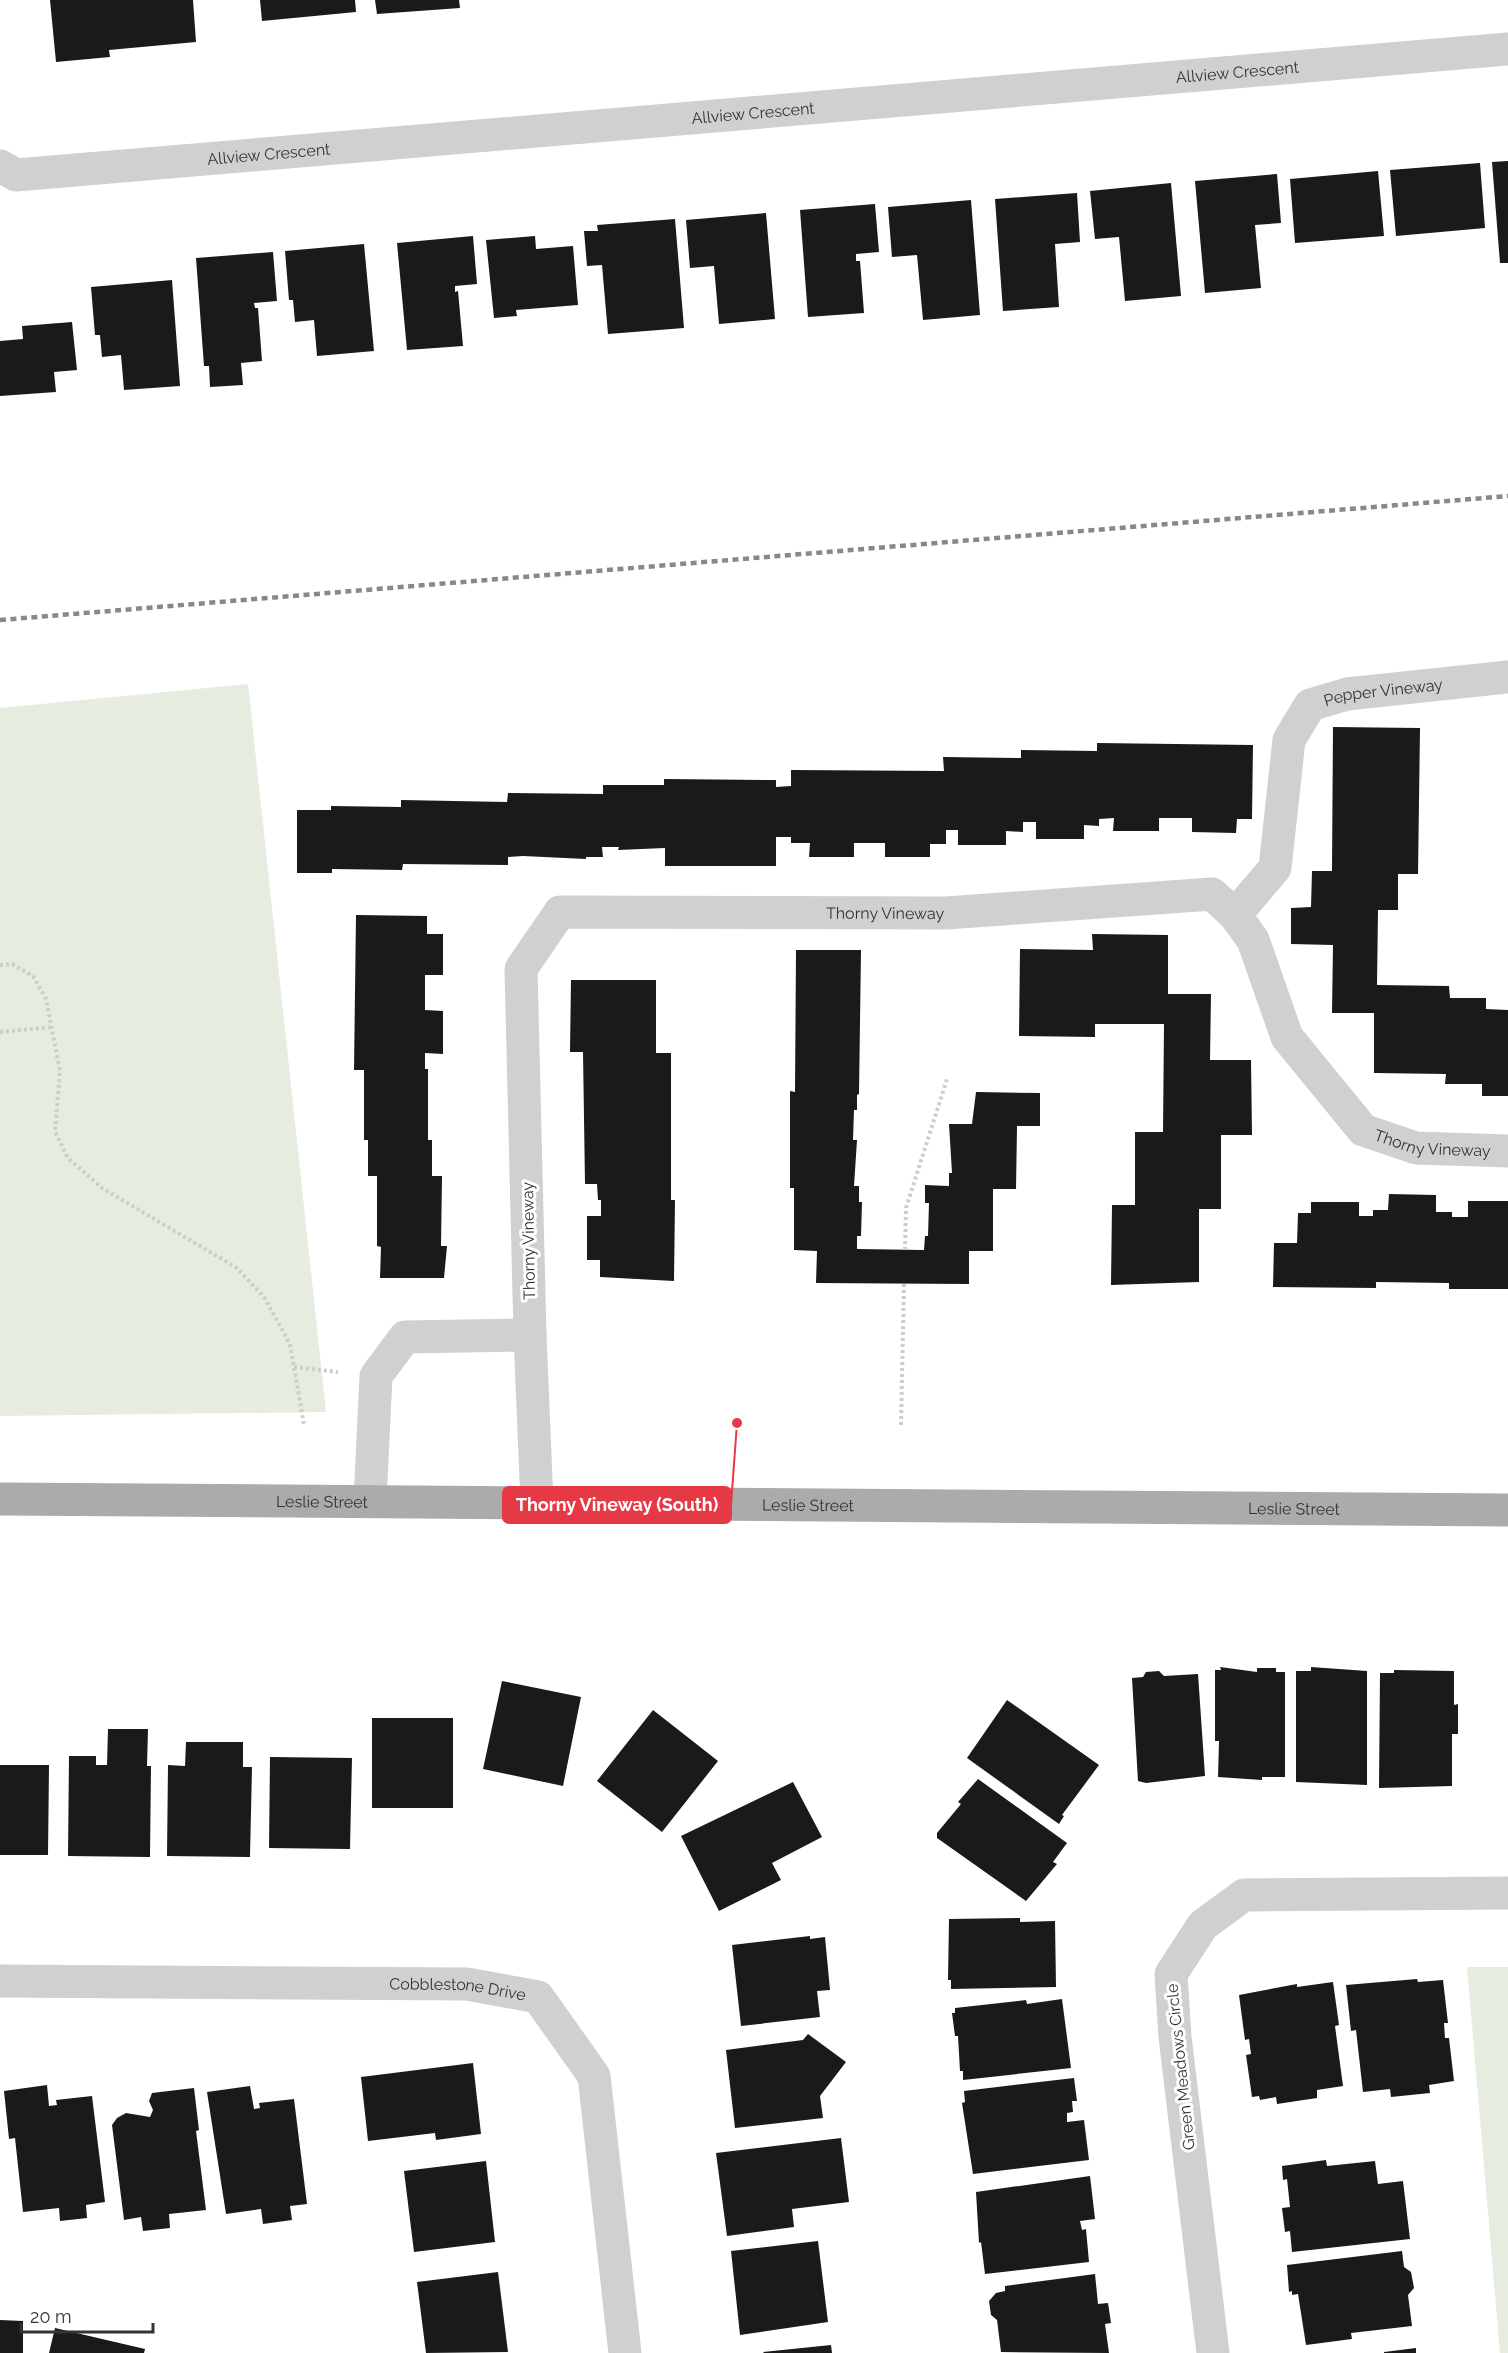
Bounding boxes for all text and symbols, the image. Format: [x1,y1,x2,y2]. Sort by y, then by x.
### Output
street label: Allview Crescent [1175,58,1300,87]
street label: Allview Crescent [691,99,816,128]
street label: Allview Crescent [207,139,332,169]
street label: Pepper Vineway [1322,675,1444,710]
street label: Thorny Vineway [826,904,944,923]
street label: Thorny Vineway [1372,1126,1491,1160]
street label: Thorny Vineway [518,1182,539,1300]
callout: Thorny Vineway (South) [503,1487,731,1523]
street label: Leslie Street [276,1492,369,1512]
text: Thorny Vineway (South) [516,1494,718,1515]
street label: Leslie Street [762,1496,855,1515]
street label: Leslie Street [1248,1499,1341,1519]
street label: Cobblestone Drive [389,1975,527,2005]
street label: Green Meadows Circle [1162,1983,1199,2151]
scale bar [21,2296,153,2334]
text: 20 m [30,2306,72,2327]

